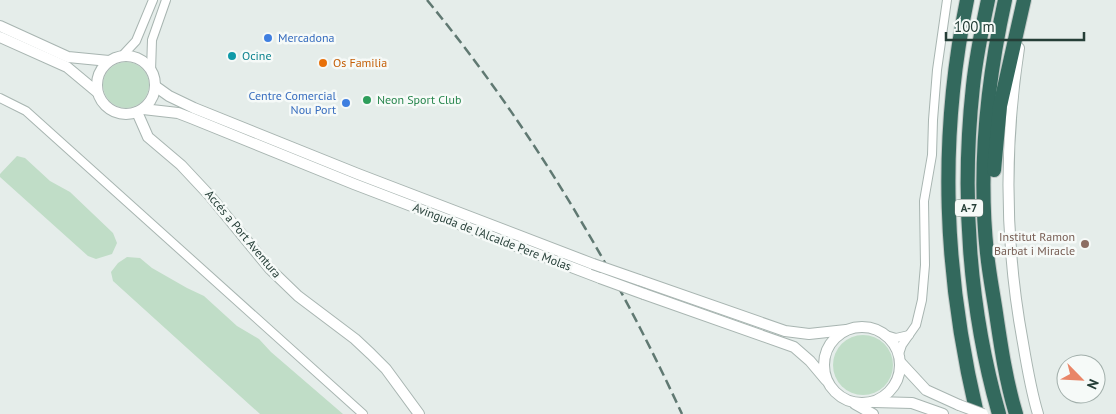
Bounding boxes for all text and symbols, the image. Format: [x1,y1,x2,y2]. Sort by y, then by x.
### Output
scale bar [946,10,1084,42]
text: 100 m [954,17,995,36]
place label: Mercadona [278,30,334,45]
marker: Mercadona [262,32,274,44]
place label: Ocine [242,48,272,63]
marker: Ocine [226,50,238,62]
place label: Os Familia [333,55,387,70]
marker: Os Familia [317,57,329,69]
place label: Centre Comercial Nou Port [249,88,336,117]
place label: Neon Sport Club [377,92,462,107]
marker: Neon Sport Club [361,94,373,106]
marker: Centre Comercial Nou Port [340,97,352,109]
street label: Accés a Port Aventura [202,187,285,281]
street label: Avinguda de l'Alcalde Pere Molas [411,199,573,274]
road number: A-7 [955,200,983,217]
place label: Institut Ramon Barbat i Miracle [994,229,1075,258]
marker: Institut Ramon Barbat i Miracle [1079,238,1091,250]
north arrow [1056,354,1106,404]
text: N [1083,376,1103,392]

